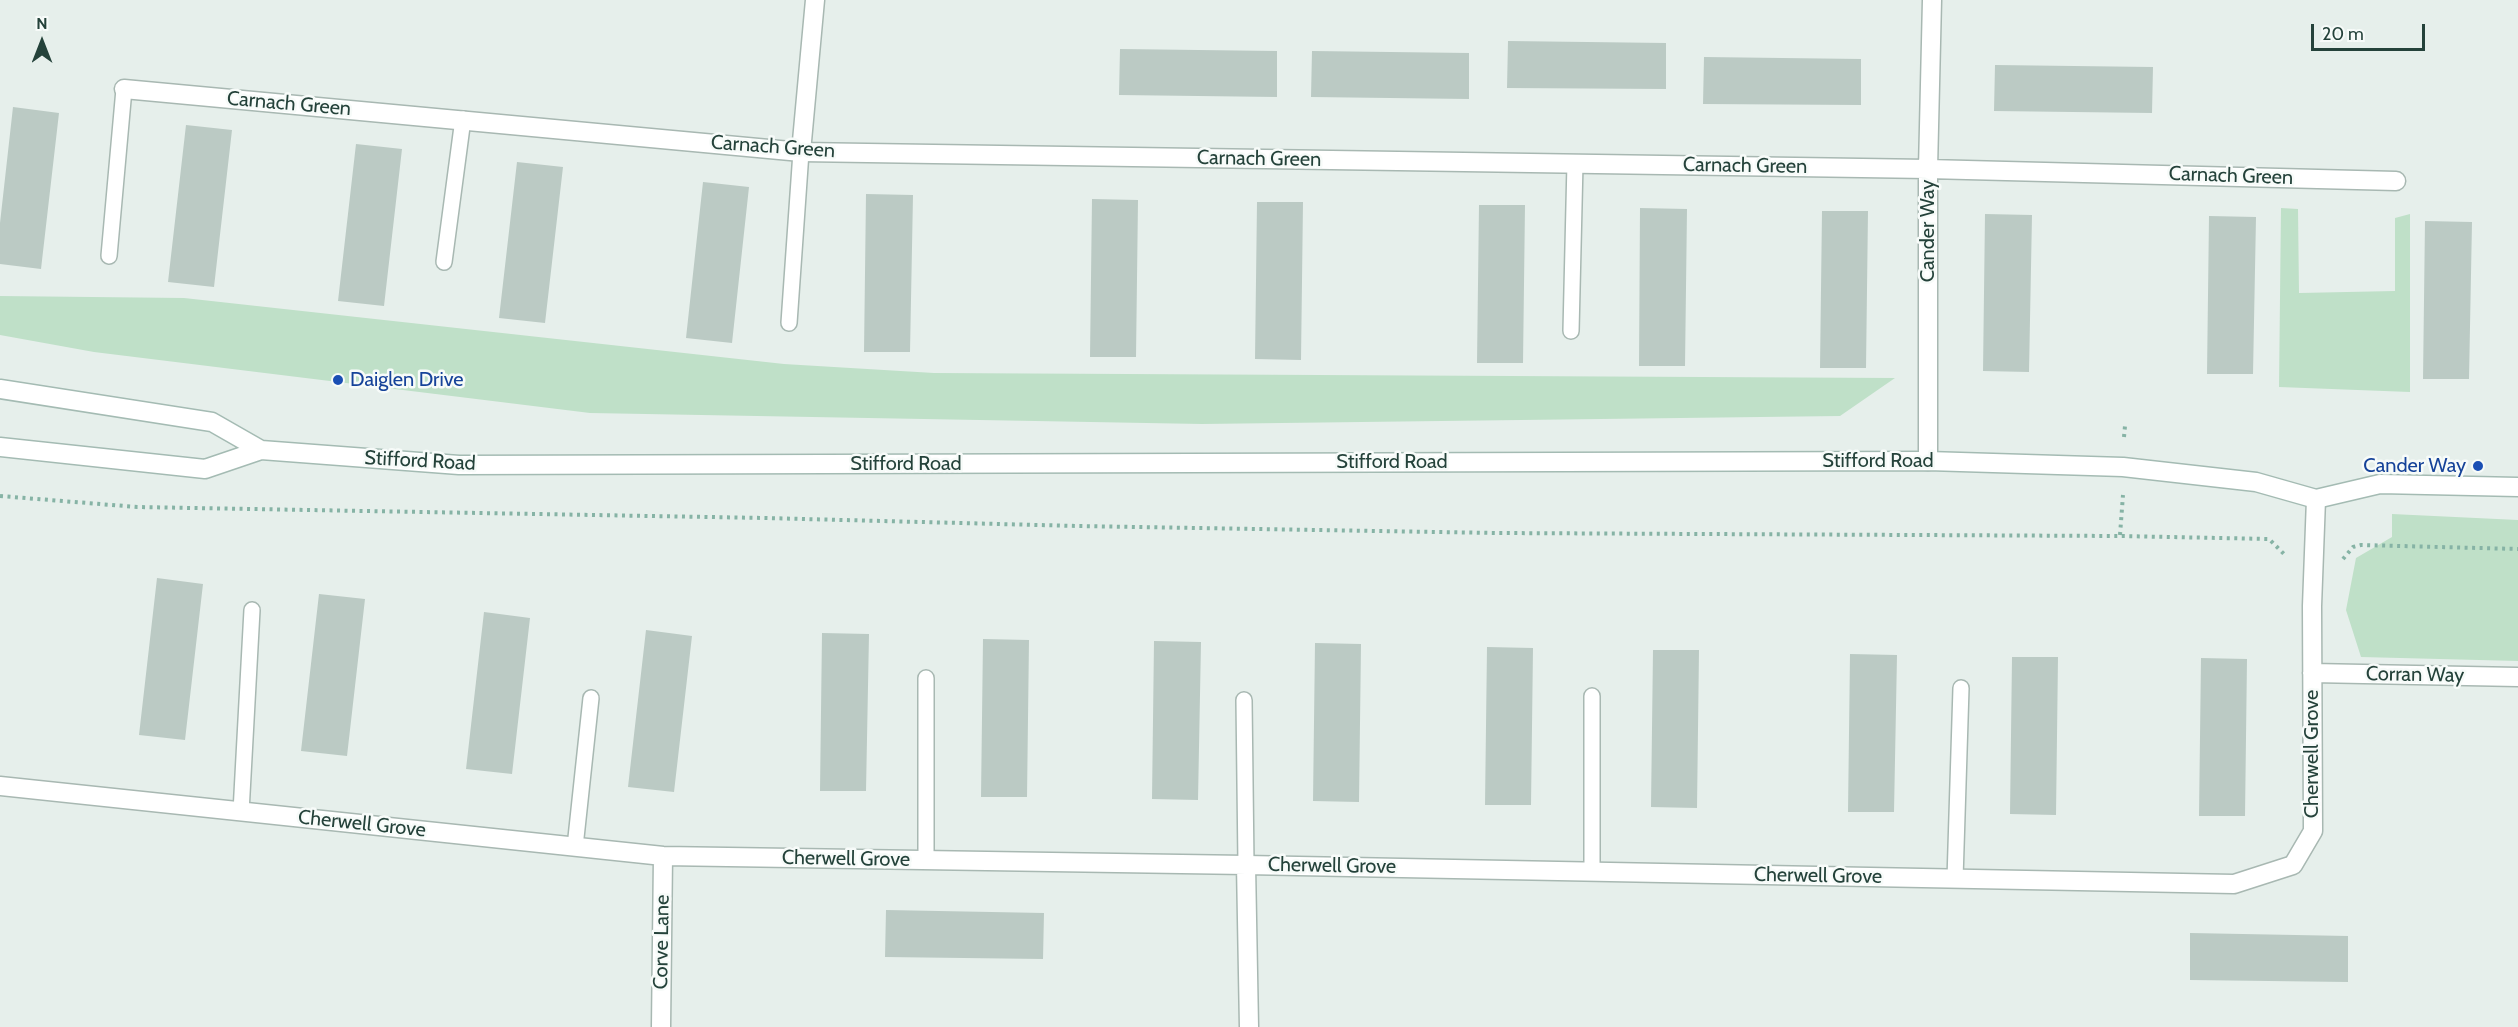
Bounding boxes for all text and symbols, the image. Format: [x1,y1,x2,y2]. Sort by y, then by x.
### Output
north arrow [12,12,72,72]
scale bar [2314,12,2428,50]
text: N [36,14,48,33]
text: 20 m [2322,23,2364,45]
street label: Carnach Green [226,87,352,121]
street label: Carnach Green [710,131,836,163]
street label: Carnach Green [1197,146,1321,172]
street label: Carnach Green [1683,153,1807,179]
street label: Carnach Green [2168,162,2294,190]
street label: Cander Way [1916,180,1940,282]
place label: Daiglen Drive [350,368,464,392]
marker: Daiglen Drive [331,373,345,387]
street label: Stifford Road [364,446,476,476]
street label: Stifford Road [1822,449,1934,473]
street label: Stifford Road [1336,450,1448,474]
street label: Stifford Road [850,452,962,476]
place label: Cander Way [2363,454,2466,478]
marker: Cander Way [2471,459,2485,473]
street label: Corran Way [2366,662,2464,688]
street label: Cherwell Grove [2300,690,2324,818]
street label: Cherwell Grove [297,805,427,843]
street label: Cherwell Grove [782,846,910,872]
street label: Cherwell Grove [1268,853,1396,879]
street label: Cherwell Grove [1754,863,1882,889]
street label: Corve Lane [649,894,675,990]

